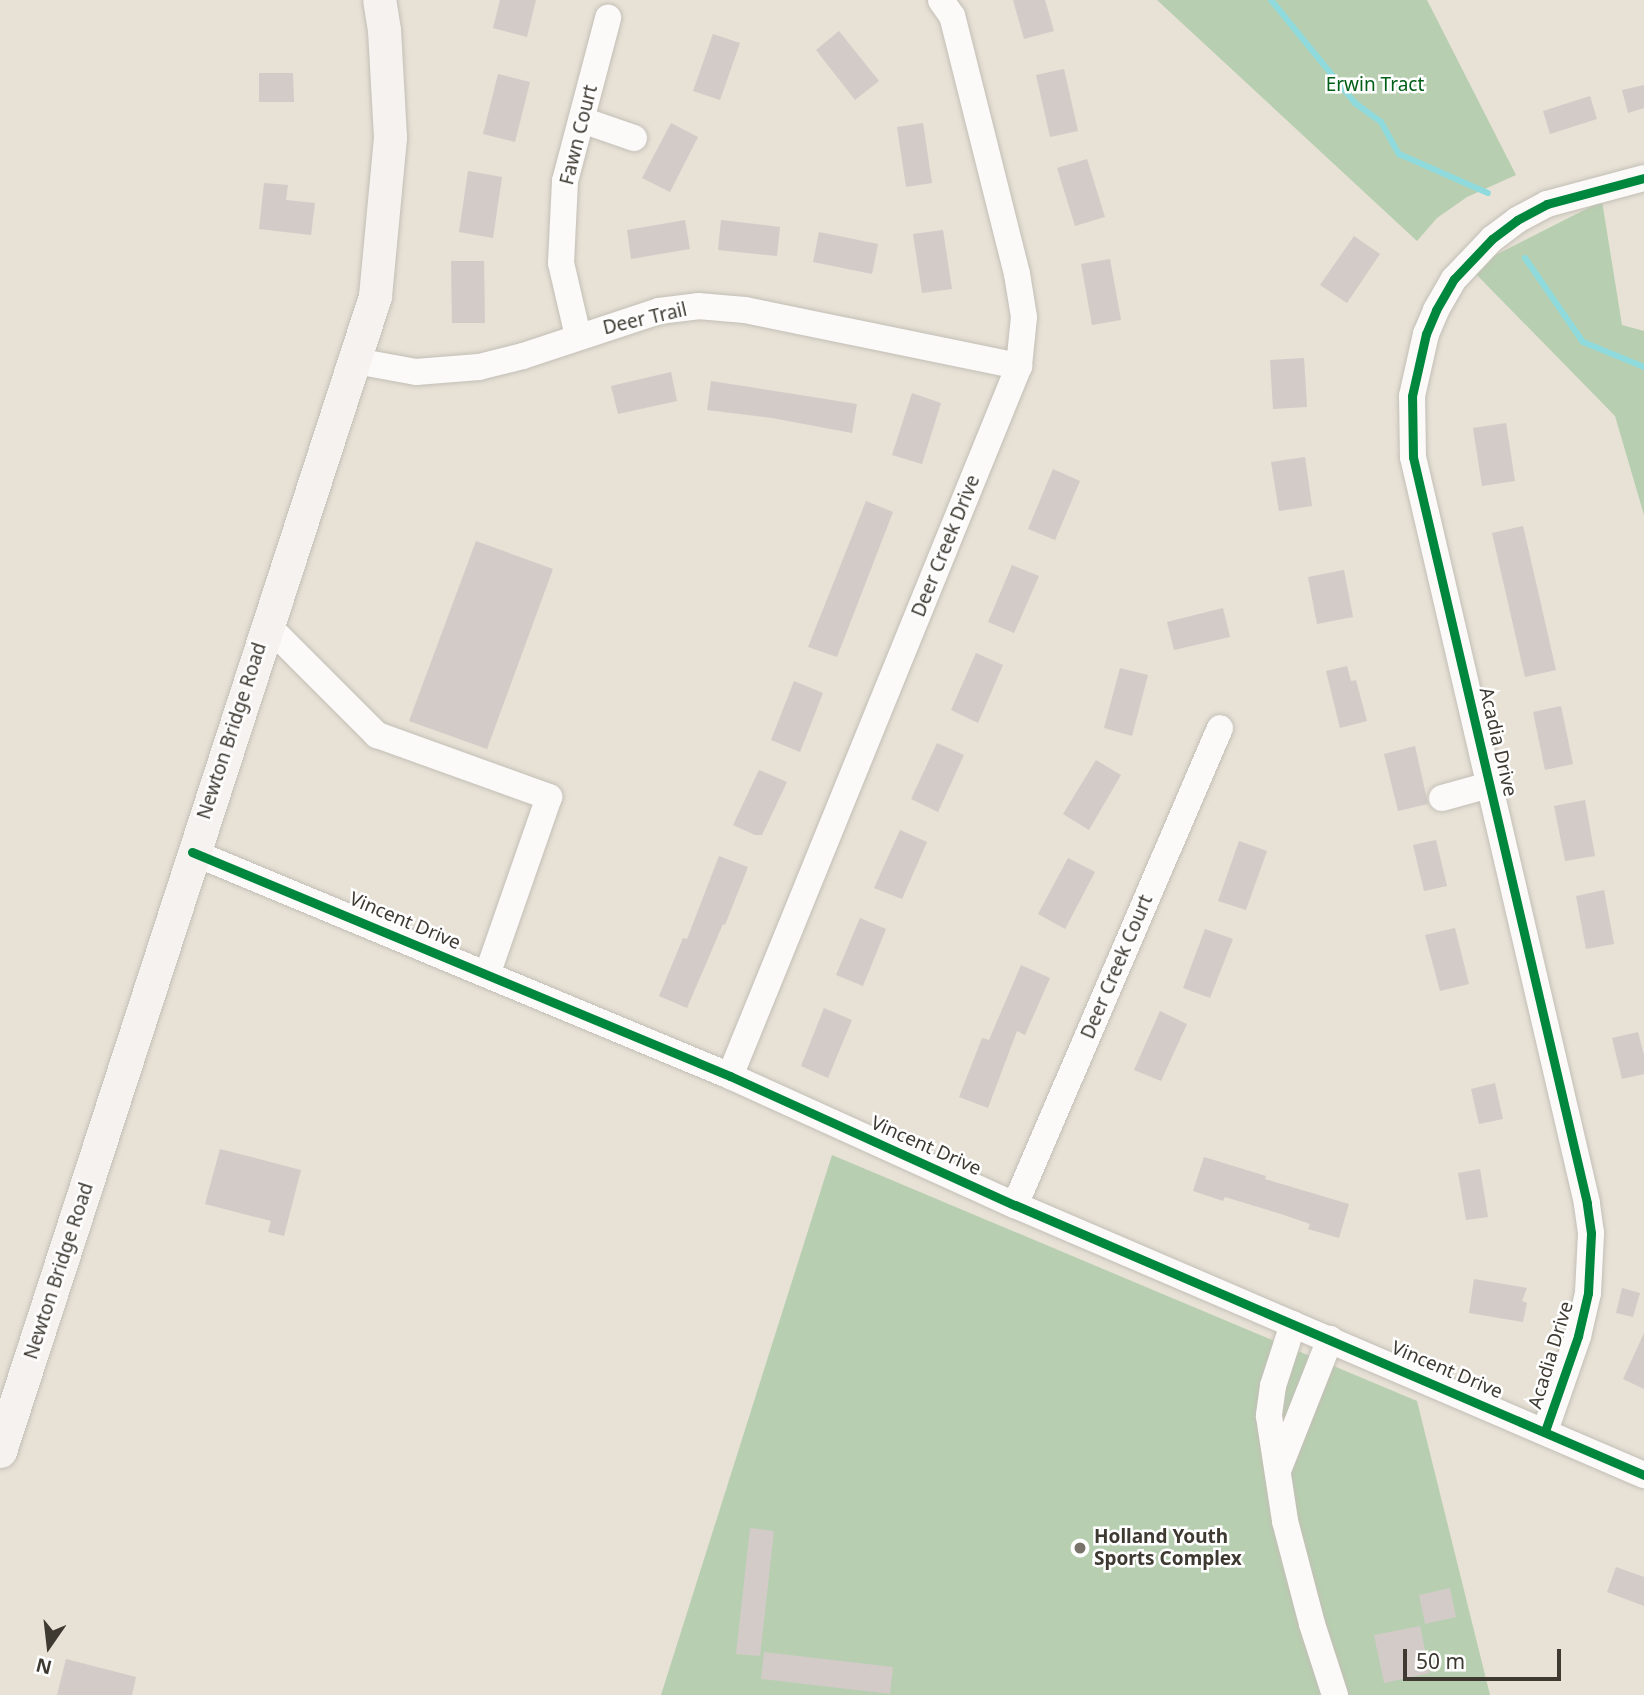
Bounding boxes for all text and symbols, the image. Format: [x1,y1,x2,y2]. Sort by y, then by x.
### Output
park label: Erwin Tract [1326,74,1424,96]
street label: Fawn Court [556,83,602,187]
street label: Deer Trail [601,298,689,340]
street label: Deer Creek Drive [907,472,985,620]
street label: Newton Bridge Road [193,640,271,822]
street label: Acadia Drive [1474,685,1522,799]
street label: Vincent Drive [346,887,464,955]
street label: Deer Creek Court [1076,892,1158,1042]
street label: Vincent Drive [867,1112,985,1180]
street label: Newton Bridge Road [20,1180,98,1362]
street label: Acadia Drive [1524,1299,1578,1411]
street label: Vincent Drive [1388,1336,1506,1404]
place label: Holland Youth Sports Complex [1094,1526,1242,1570]
marker: Holland Youth Sports Complex [1072,1540,1088,1556]
north arrow [14,1611,84,1681]
scale bar [1406,1636,1564,1680]
text: 50 m [1416,1647,1465,1675]
text: N [33,1652,55,1681]

